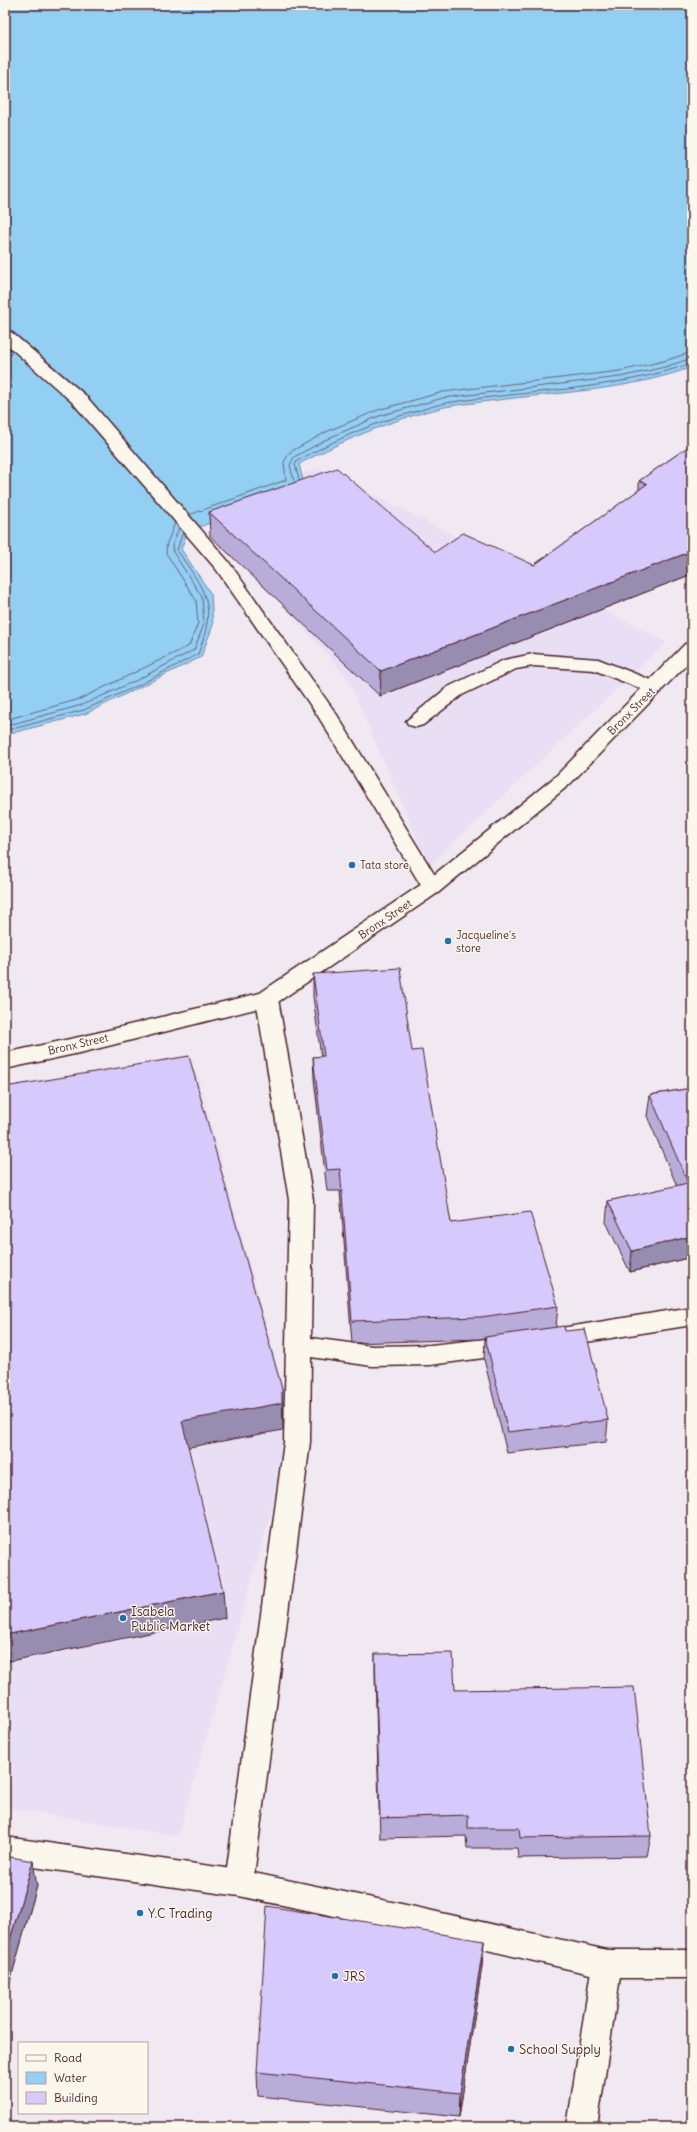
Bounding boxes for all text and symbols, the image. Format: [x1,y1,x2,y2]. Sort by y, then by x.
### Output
street label: Bronx Street [604,684,658,738]
place label: Tata store [360,858,409,872]
marker: Tata store [347,860,357,870]
street label: Bronx Street [356,896,415,942]
place label: Jacqueline's store [456,928,516,955]
marker: Jacqueline's store [443,936,453,946]
street label: Bronx Street [46,1030,110,1058]
place label: Isabela Public Market [131,1603,211,1635]
marker: Isabela Public Market [118,1613,128,1623]
place label: Y.C Trading [148,1905,213,1922]
marker: Y.C Trading [135,1908,145,1918]
place label: JRS [343,1968,365,1985]
marker: JRS [330,1971,340,1981]
place label: School Supply [519,2041,601,2058]
legend [18,2042,148,2114]
marker: School Supply [506,2044,516,2054]
text: Road [54,2050,82,2065]
text: Water [54,2070,87,2085]
text: Building [54,2090,98,2105]

